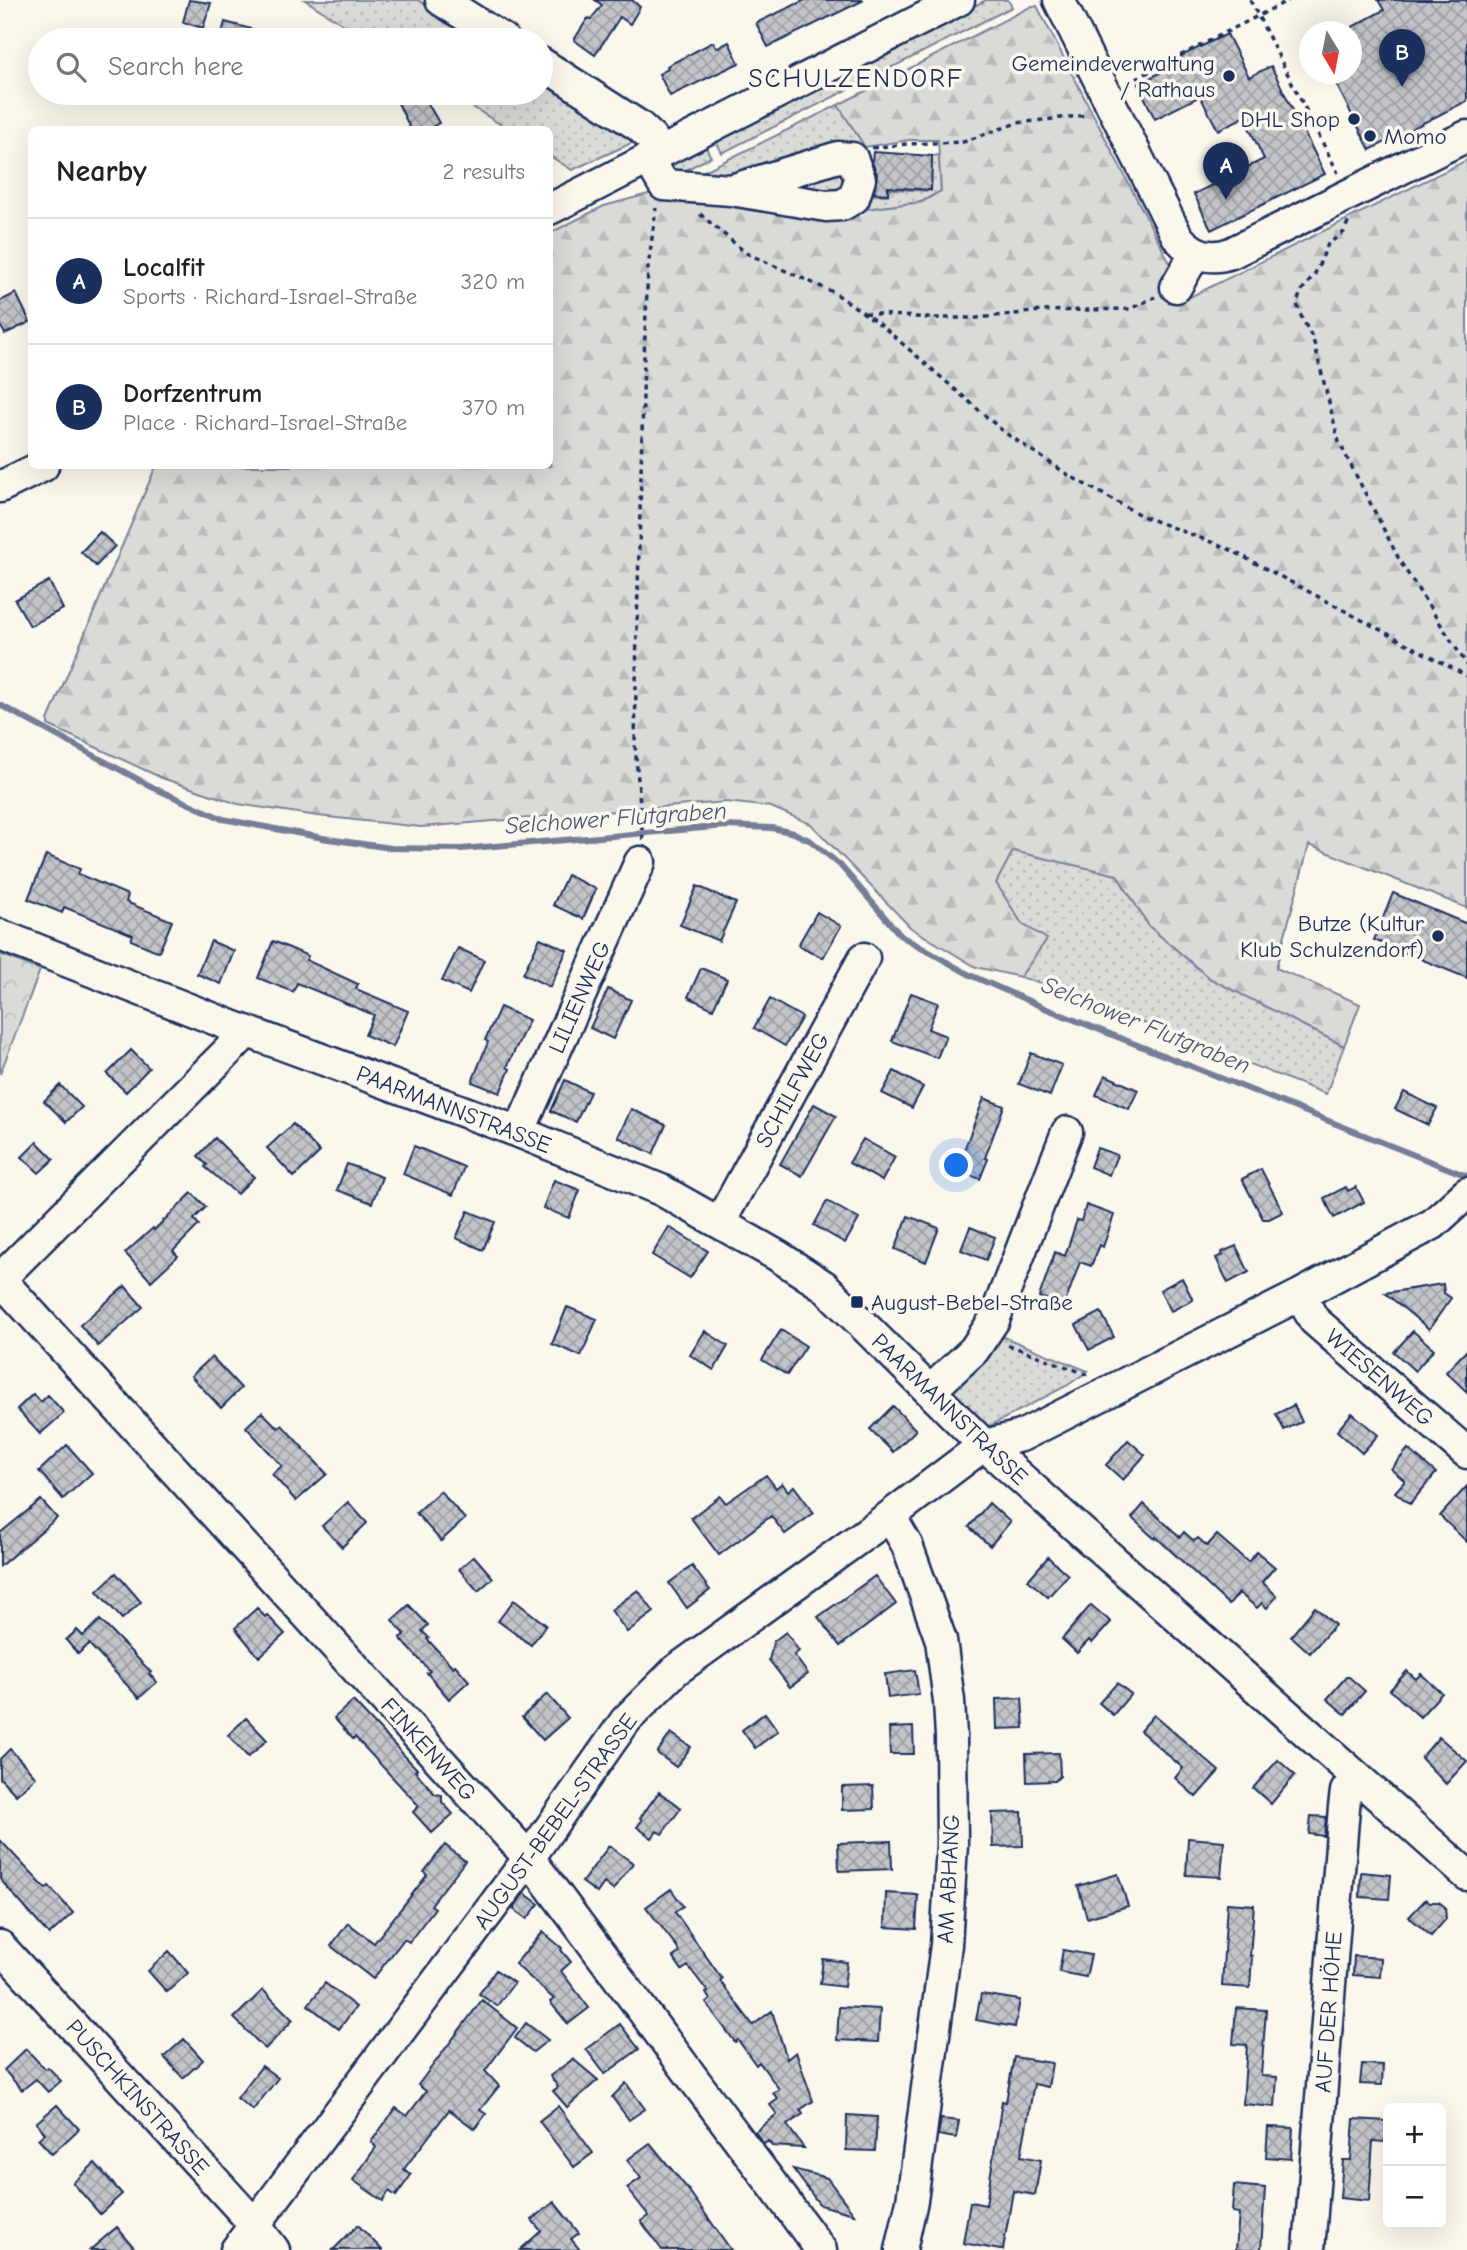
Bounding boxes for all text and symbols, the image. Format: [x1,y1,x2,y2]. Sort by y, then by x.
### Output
north arrow [1299,21,1362,84]
search box [28,28,553,105]
pin: B [1379,29,1425,87]
icon: search [52,48,90,86]
place label: Gemeindeverwaltung / Rathaus [1012,50,1215,103]
text: Search here [108,52,243,82]
district label: SCHULZENDORF [748,64,964,94]
marker: Gemeindeverwaltung / Rathaus [1221,68,1237,84]
place label: DHL Shop [1240,106,1340,133]
marker: DHL Shop [1346,111,1362,127]
place label: Momo [1384,123,1447,150]
marker: Momo [1362,128,1378,144]
pin: A [1203,142,1249,200]
text: Nearby [56,154,147,189]
text: 2 results [443,158,525,185]
text: Localfit [123,253,205,283]
text: A [73,268,85,295]
text: 320 m [461,268,525,295]
text: Sports · Richard-Israel-Straße [123,283,417,310]
text: Dorfzentrum [123,379,262,409]
text: B [72,394,86,421]
text: 370 m [462,394,525,421]
text: Place · Richard-Israel-Straße [123,409,407,436]
water label: Selchower Flutgraben [504,796,728,840]
place label: Butze (Kultur Klub Schulzendorf) [1240,910,1425,963]
marker: Butze (Kultur Klub Schulzendorf) [1430,928,1446,944]
street label: LILIENWEG [543,937,616,1058]
water label: Selchower Flutgraben [1038,970,1254,1080]
street label: SCHILFWEG [750,1028,835,1152]
street label: PAARMANNSTRASSE [353,1060,555,1159]
your location [939,1148,973,1182]
place label: August-Bebel-Straße [871,1289,1073,1316]
marker: August-Bebel-Straße [849,1294,865,1310]
street label: WIESENWEG [1320,1323,1439,1432]
street label: PAARMANNSTRASSE [866,1328,1033,1491]
street label: FINKENWEG [375,1692,482,1806]
street label: AUGUST-BEBEL-STRASSE [468,1708,643,1934]
street label: AM ABHANG [932,1814,965,1944]
street label: AUF DER HÖHE [1309,1930,1348,2094]
street label: PUSCHKINSTRASSE [61,2014,215,2181]
map controls [1383,2103,1446,2229]
button: + [1383,2103,1446,2166]
button: − [1383,2166,1446,2229]

